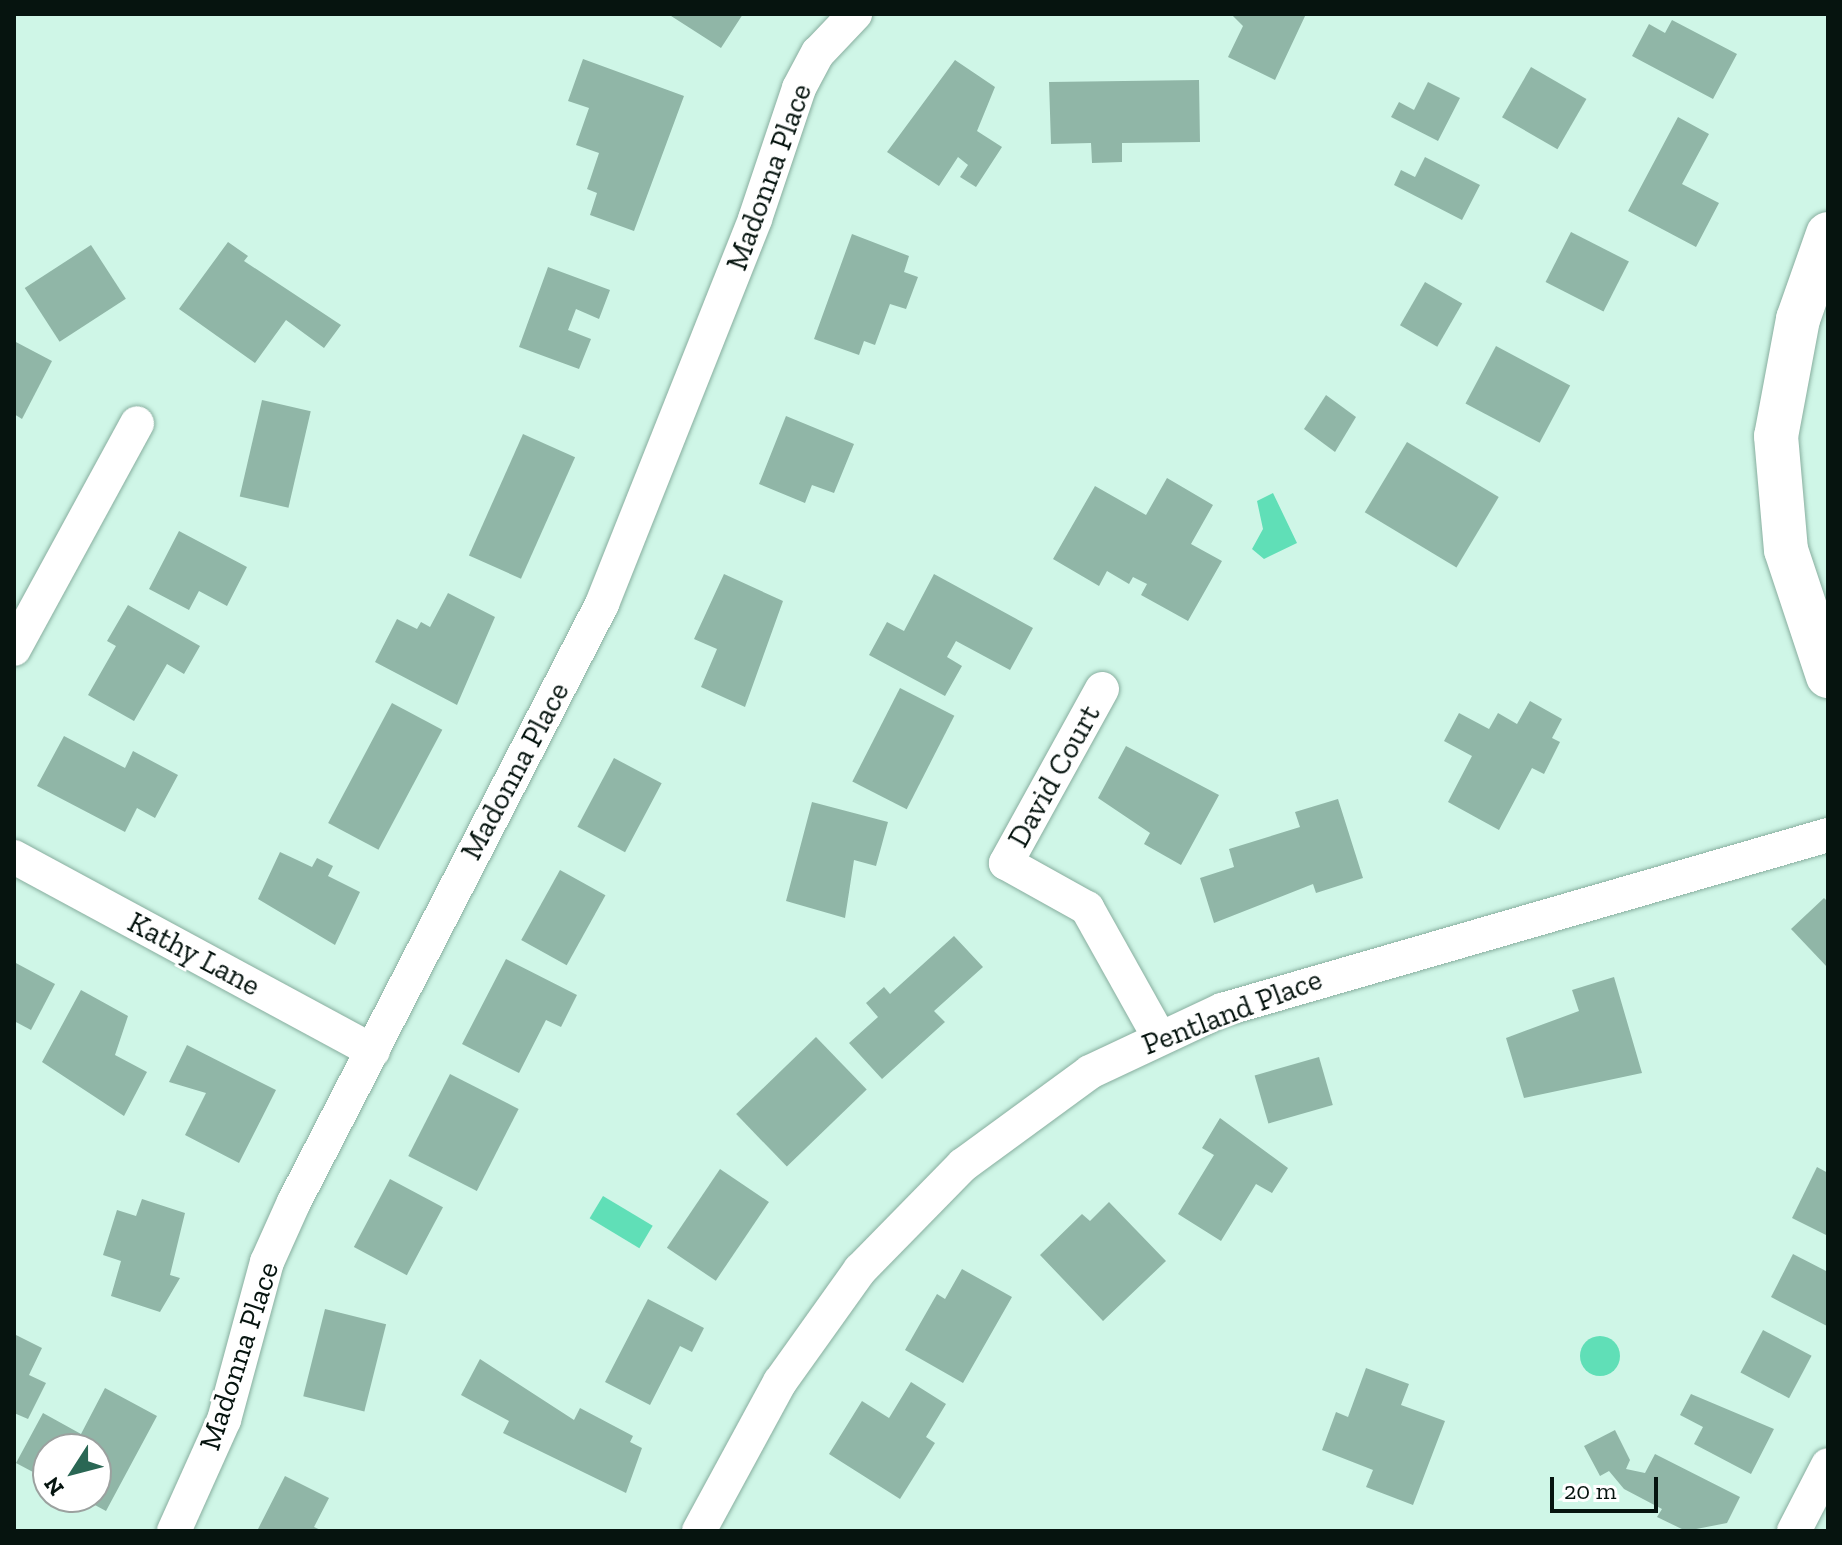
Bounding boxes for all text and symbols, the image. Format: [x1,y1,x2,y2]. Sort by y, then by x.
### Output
street label: Madonna Place [719,79,819,275]
street label: Madonna Place [453,676,577,866]
street label: David Court [1000,699,1108,853]
street label: Kathy Lane [121,904,267,1004]
street label: Pentland Place [1137,961,1327,1063]
street label: Madonna Place [192,1257,286,1455]
north arrow [32,1433,112,1513]
scale bar [1554,1461,1662,1511]
text: N [38,1472,70,1501]
text: 20 m [1564,1476,1616,1505]

